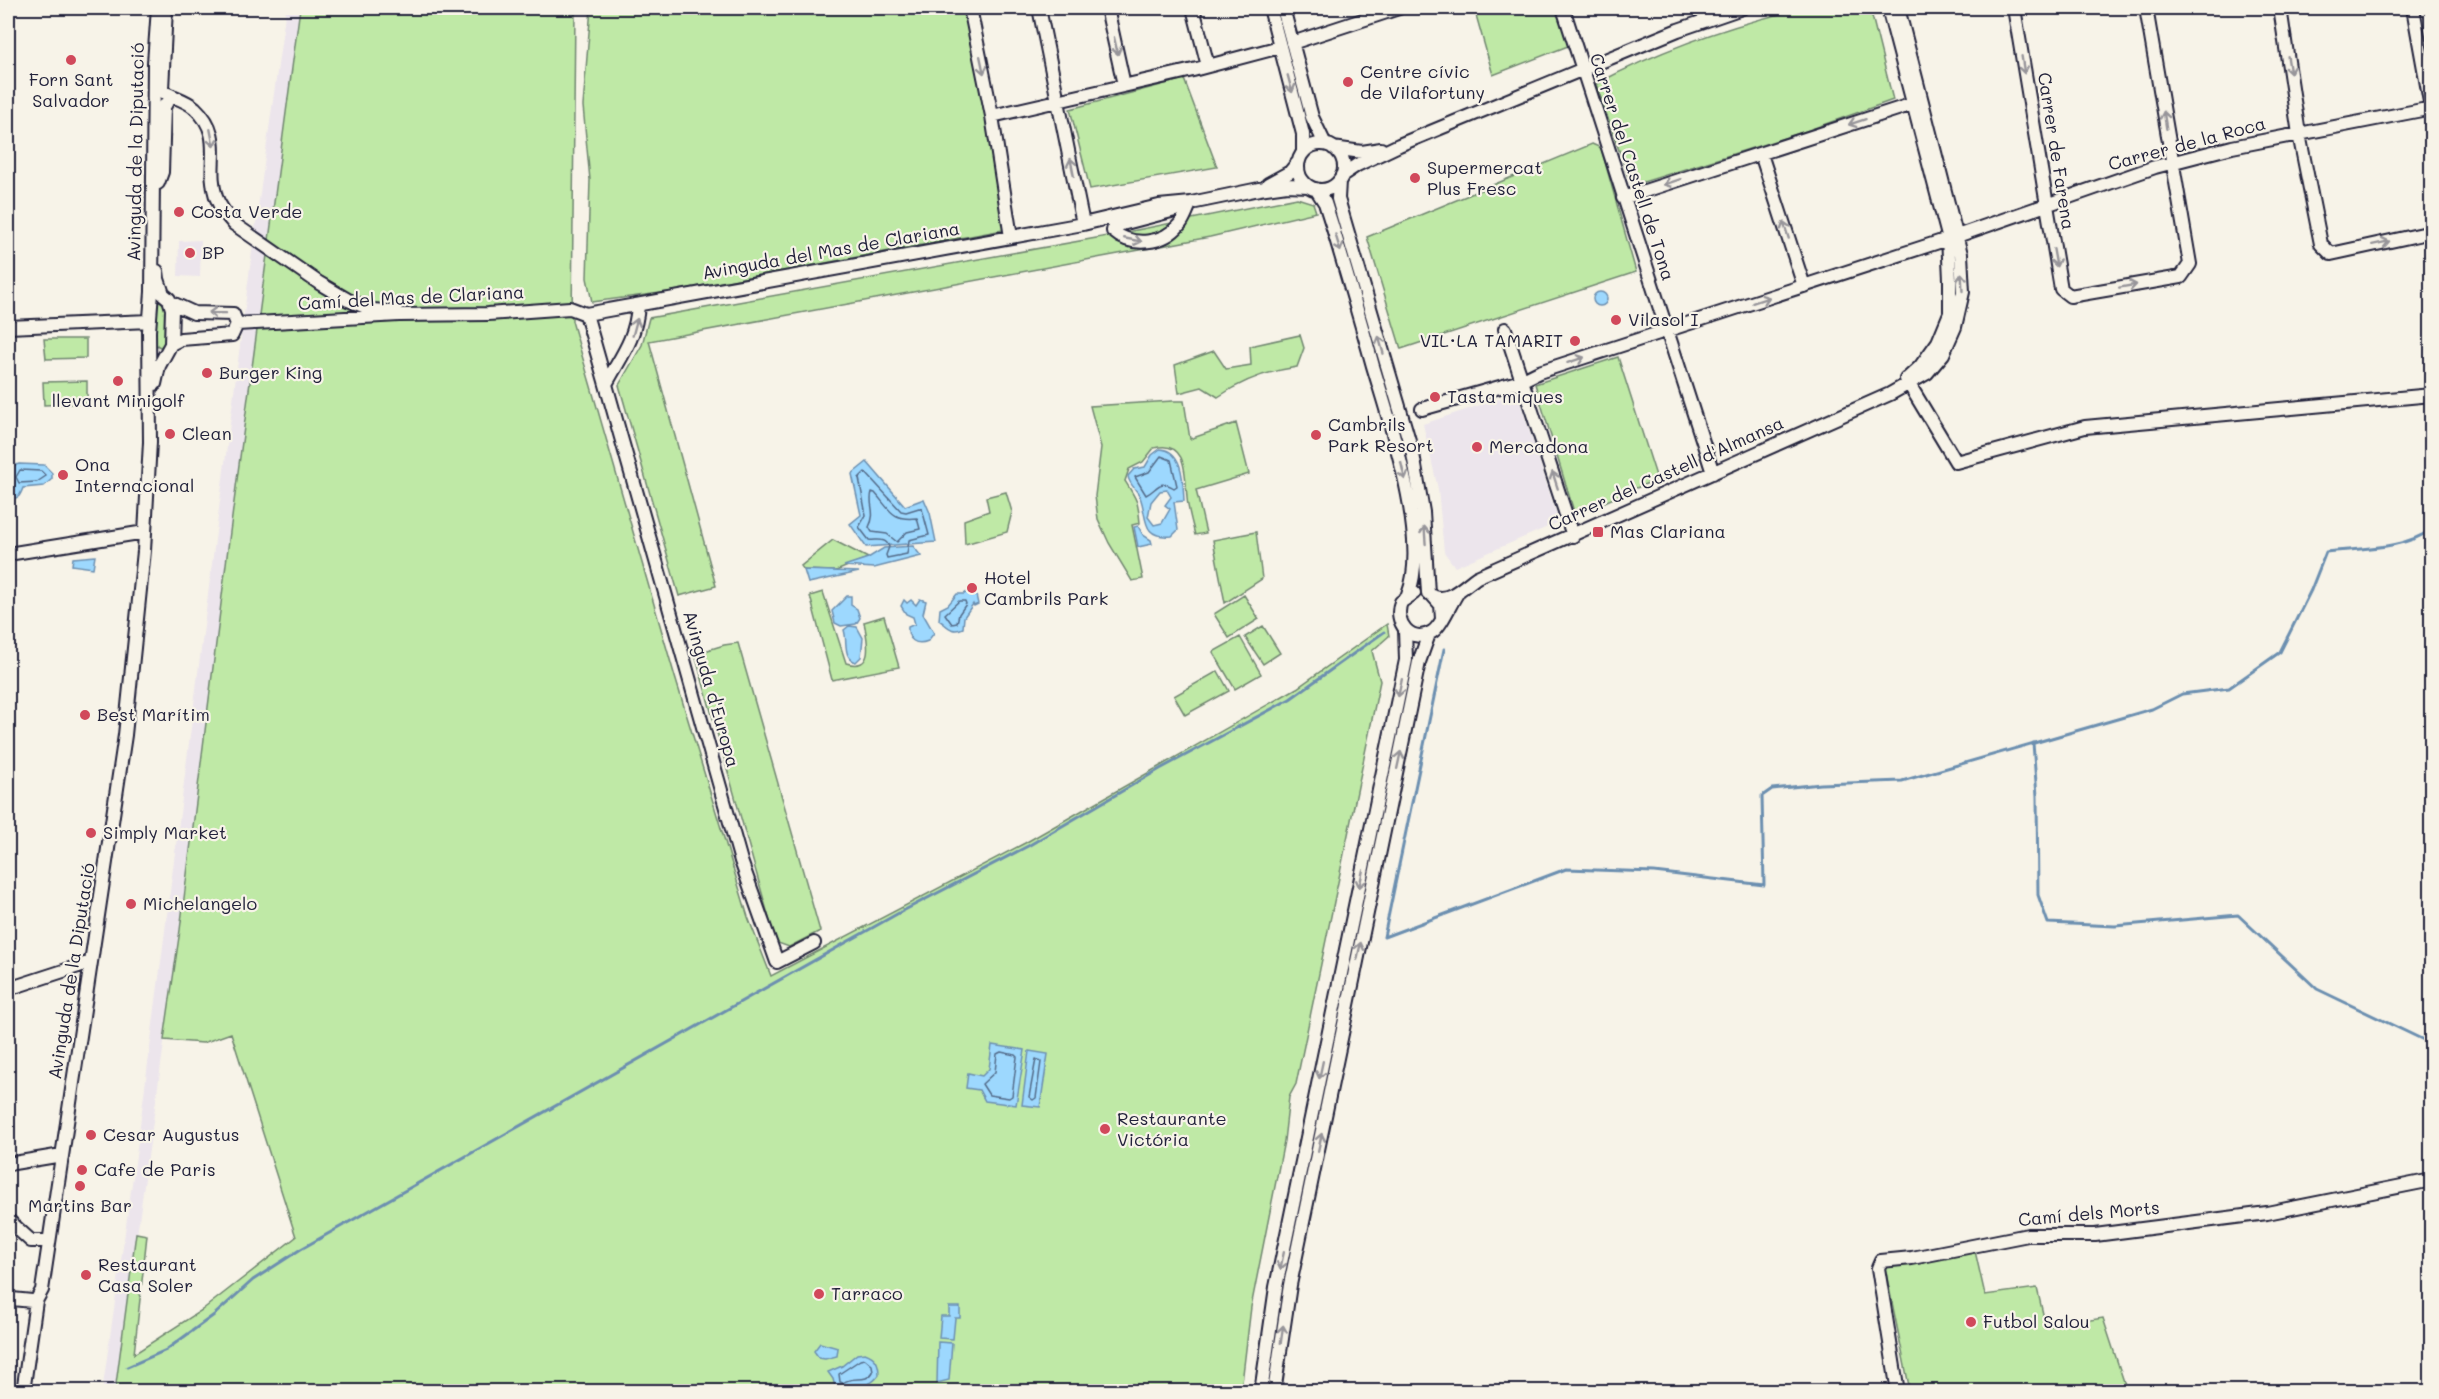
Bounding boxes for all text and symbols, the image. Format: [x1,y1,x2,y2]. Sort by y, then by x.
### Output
one-way arrow [1110,37,1122,56]
street label: Avinguda de la Diputació [121,42,149,262]
street label: Carrer del Castell de Tona [1585,50,1681,283]
marker: Forn Sant Salvador [64,53,78,67]
one-way arrow [977,54,988,74]
one-way arrow [2018,55,2029,75]
one-way arrow [2283,55,2294,75]
place label: Centre cívic de Vilafortuny [1360,59,1485,104]
place label: Forn Sant Salvador [29,67,113,112]
street label: Carrer de Farena [2033,70,2081,231]
one-way arrow [1285,74,1297,93]
marker: Centre cívic de Vilafortuny [1341,75,1355,89]
street label: Carrer de la Roca [2105,110,2268,176]
one-way arrow [2159,111,2170,130]
one-way arrow [1848,118,1867,129]
one-way arrow [207,128,218,147]
place label: Supermercat Plus Fresc [1427,155,1543,200]
one-way arrow [1066,158,1077,177]
marker: Supermercat Plus Fresc [1408,171,1422,185]
one-way arrow [1663,178,1682,189]
place label: Costa Verde [191,199,302,223]
marker: Costa Verde [172,205,186,219]
street label: Avinguda del Mas de Clariana [700,216,961,285]
one-way arrow [1780,221,1791,240]
one-way arrow [1333,233,1344,252]
one-way arrow [1123,235,1142,246]
one-way arrow [2371,237,2391,248]
place label: BP [202,240,224,264]
marker: BP [183,246,197,260]
one-way arrow [2050,247,2061,267]
one-way arrow [1957,272,1968,292]
street label: Camí del Mas de Clariana [297,279,525,315]
one-way arrow [2117,281,2137,292]
one-way arrow [1751,293,1770,304]
one-way arrow [207,307,227,319]
place label: Vilasol I [1628,307,1699,331]
marker: Vilasol I [1609,313,1623,327]
one-way arrow [630,318,641,337]
place label: VIL·LA TAMARIT [1420,328,1563,352]
marker: VIL·LA TAMARIT [1568,334,1582,348]
one-way arrow [1375,336,1386,355]
one-way arrow [1566,354,1585,365]
place label: Burger King [219,360,322,384]
marker: Burger King [200,366,214,380]
marker: llevant Minigolf [111,374,125,388]
place label: Tasta miques [1447,384,1563,408]
place label: llevant Minigolf [52,388,185,412]
marker: Tasta miques [1428,390,1442,404]
street label: Carrer del Castell d'Almansa [1544,410,1787,536]
place label: Cambrils Park Resort [1328,412,1434,457]
place label: Clean [182,421,232,445]
marker: Clean [163,427,177,441]
marker: Cambrils Park Resort [1309,428,1323,442]
place label: Mercadona [1489,434,1589,458]
marker: Mercadona [1470,440,1484,454]
place label: Ona Internacional [75,452,195,497]
one-way arrow [1397,461,1409,480]
marker: Ona Internacional [56,468,70,482]
one-way arrow [1548,471,1559,490]
place label: Mas Clariana [1610,519,1726,543]
one-way arrow [1419,525,1430,545]
marker: Mas Clariana [1591,525,1605,539]
place label: Hotel Cambrils Park [984,565,1108,610]
marker: Hotel Cambrils Park [965,581,979,595]
street label: Avinguda d'Europa [678,608,746,770]
one-way arrow [1394,678,1406,697]
place label: Best Marítim [97,702,210,726]
marker: Best Marítim [78,708,92,722]
one-way arrow [1394,751,1405,771]
place label: Simply Market [103,820,227,844]
marker: Simply Market [84,826,98,840]
street label: Avinguda de la Diputació [42,861,100,1081]
one-way arrow [1355,868,1366,888]
place label: Michelangelo [143,891,258,915]
marker: Michelangelo [124,897,138,911]
one-way arrow [1354,942,1365,962]
one-way arrow [1315,1060,1327,1079]
place label: Restaurante Victória [1117,1106,1227,1151]
place label: Cesar Augustus [103,1122,240,1146]
marker: Restaurante Victória [1098,1122,1112,1136]
marker: Cesar Augustus [84,1128,98,1142]
one-way arrow [1315,1133,1326,1153]
place label: Cafe de Paris [94,1157,216,1181]
marker: Cafe de Paris [75,1163,89,1177]
marker: Martins Bar [73,1179,87,1193]
place label: Martins Bar [28,1193,132,1217]
street label: Camí dels Morts [2017,1195,2161,1231]
one-way arrow [1276,1250,1287,1270]
place label: Restaurant Casa Soler [98,1252,197,1297]
marker: Restaurant Casa Soler [79,1268,93,1282]
place label: Tarraco [831,1281,903,1305]
marker: Tarraco [812,1287,826,1301]
place label: Futbol Salou [1983,1309,2090,1333]
marker: Futbol Salou [1964,1315,1978,1329]
one-way arrow [1277,1324,1288,1344]

